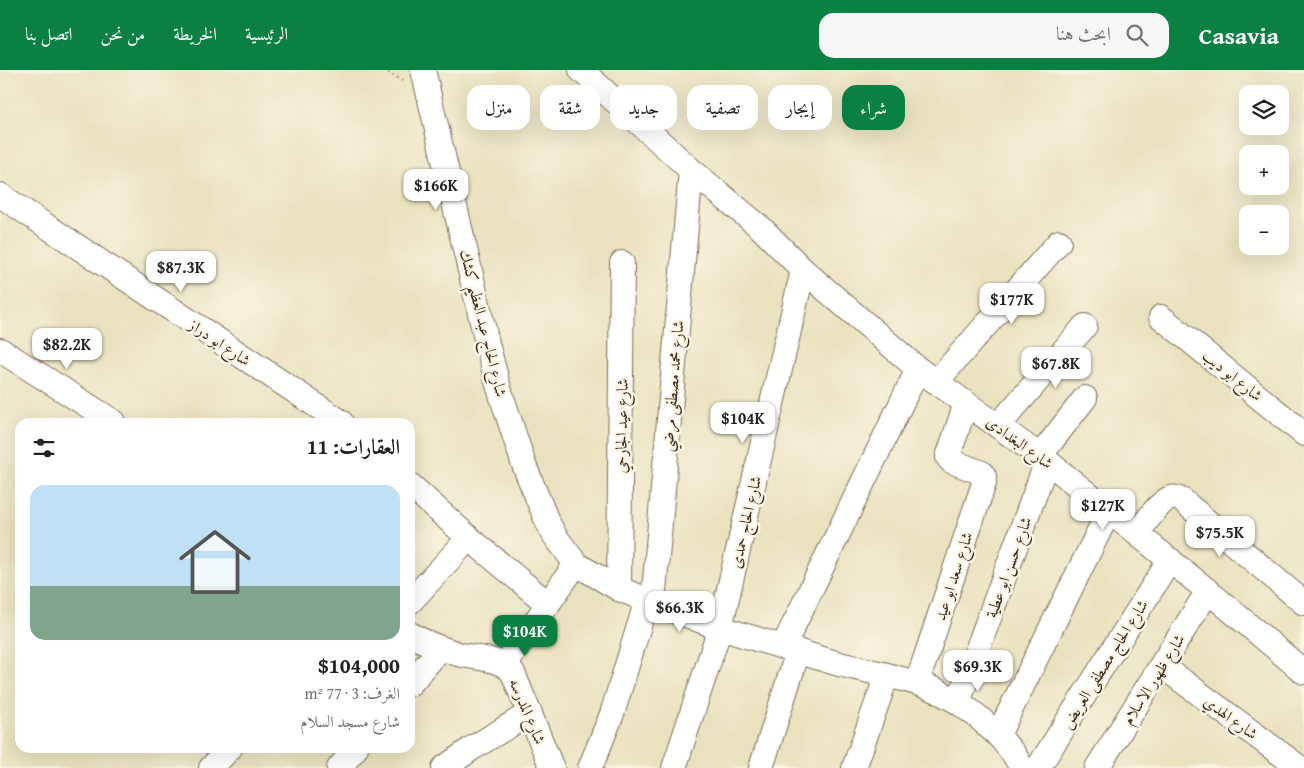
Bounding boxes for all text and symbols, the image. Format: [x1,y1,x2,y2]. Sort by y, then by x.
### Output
search box [819,13,1169,58]
text: Casavia [1199,18,1279,53]
text: ابحث هنا [1056,19,1111,47]
text: اتصل بنا [25,20,72,47]
text: من نحن [100,20,145,47]
text: الخريطة [173,20,217,47]
text: الرئيسية [245,20,288,47]
icon: search [1123,21,1151,49]
chip: منزل [467,85,530,130]
chip: شقة [540,85,600,130]
chip: جديد [610,85,677,130]
chip: تصفية [687,85,758,130]
chip: إيجار [768,85,832,130]
chip: شراء [842,85,905,130]
map controls [1239,85,1289,255]
button: layers [1239,85,1289,135]
button: + [1239,145,1289,195]
pin: $166K [401,168,471,211]
text: $166K [414,173,458,197]
button: − [1239,205,1289,255]
street label: شارع الحاج عبد العظيم كشك [449,247,514,401]
pin: $87.3K [140,250,222,293]
text: $87.3K [157,255,205,279]
pin: $177K [977,282,1047,325]
text: $177K [990,287,1034,311]
street label: شارع ابو دراز [181,311,256,373]
street label: شارع محمد مصطفى مرضي [654,319,694,453]
pin: $82.2K [26,328,108,370]
text: $82.2K [43,332,91,356]
street label: شارع ابو ديب [1197,343,1268,408]
pin: $67.8K [1015,346,1097,389]
text: $67.8K [1032,351,1080,375]
street label: شارع عيد الجارحي [608,378,636,474]
pin: $104K [708,402,778,444]
text: $104K [721,406,765,430]
street label: شارع البغدادى [980,409,1059,476]
text: العقارات: 11 [307,431,400,462]
icon: filters [30,434,58,462]
street label: شارع الحاج حمدى [723,473,770,571]
pin: $127K [1068,488,1138,531]
text: $127K [1081,493,1125,517]
street label: شارع حسن ابو عطية [979,513,1039,622]
pin: $75.5K [1179,516,1261,558]
icon: home [170,517,260,607]
text: $75.5K [1196,520,1244,544]
street label: شارع سعد ابو عيد [927,529,981,624]
pin: $66.3K [639,590,721,633]
text: $66.3K [656,595,704,619]
street label: شارع الحاج مصطفى العريض [1054,595,1156,735]
pin: $104K [490,614,560,657]
text: $104K [503,619,547,643]
street label: شارع ظهور الاسلام [1115,629,1193,731]
text: $104,000 [318,650,400,681]
pin: $69.3K [937,650,1019,692]
text: $69.3K [954,654,1002,678]
street label: شارع المدرسه [502,674,553,748]
text: الغرف: 3 · 77 m² [304,681,400,705]
street label: شارع الهدي [1198,689,1263,747]
text: شارع مسجد السلام [300,709,400,733]

